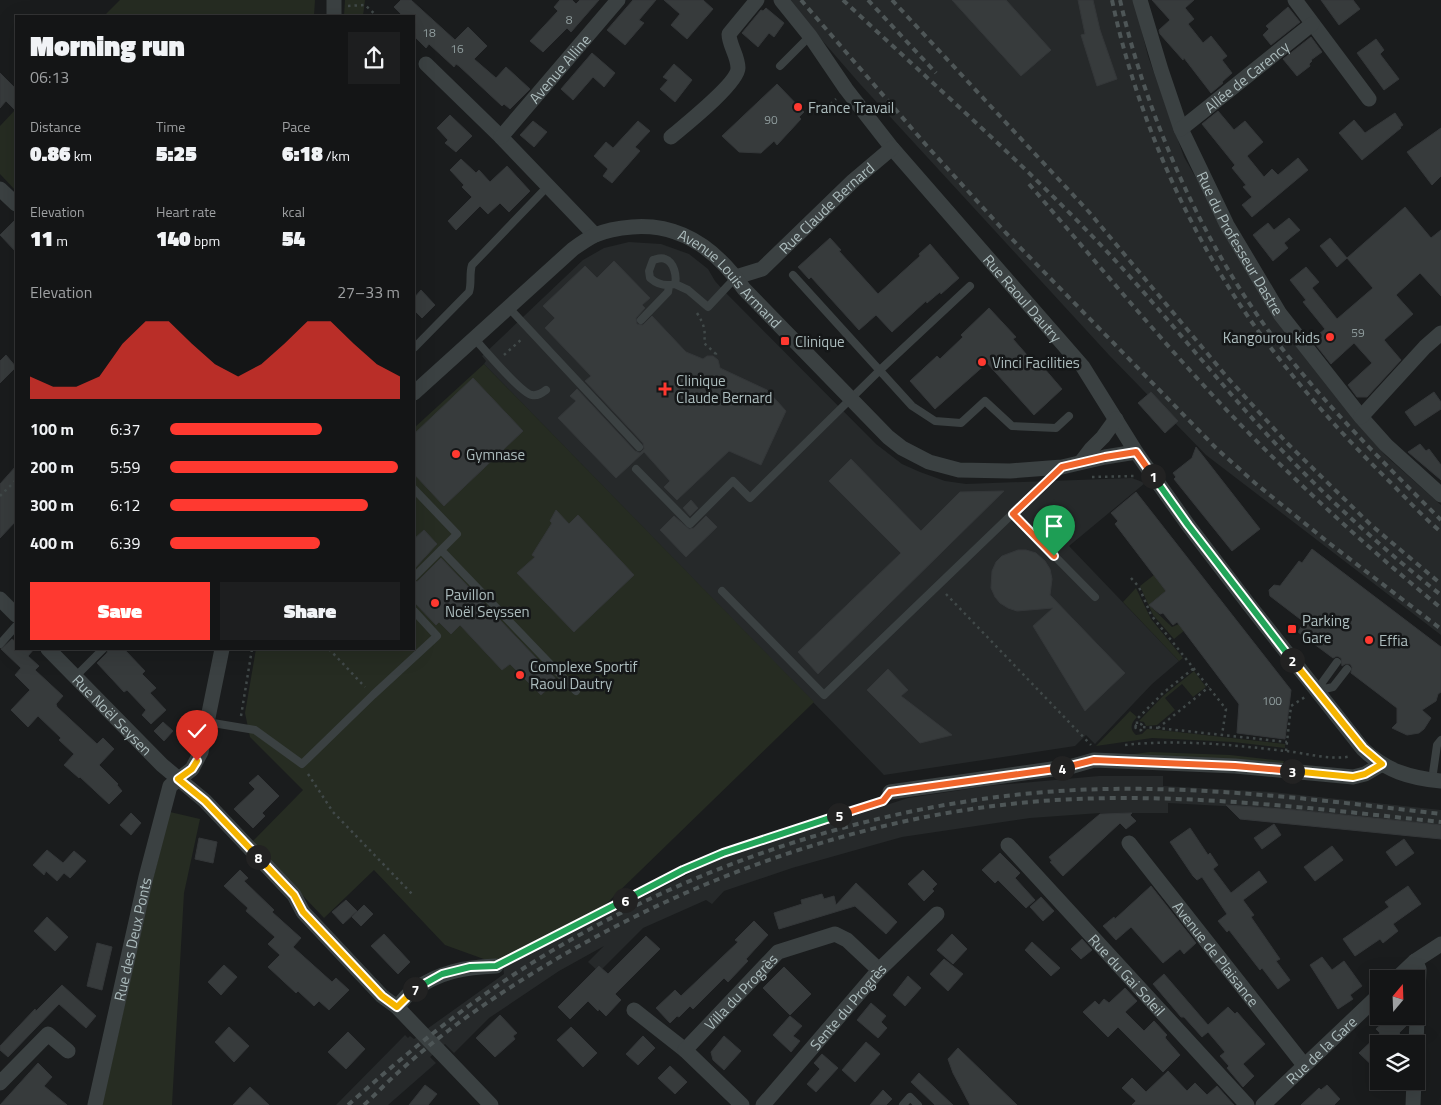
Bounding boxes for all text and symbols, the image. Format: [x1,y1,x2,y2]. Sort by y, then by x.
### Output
house number: 8 [566,10,573,29]
house number: 18 [422,23,436,42]
text: Morning run [30,24,185,67]
street label: Avenue Alline [523,29,596,108]
button: share [348,32,400,84]
street label: Allée de Carency [1199,35,1294,118]
house number: 16 [450,39,464,58]
text: 06:13 [30,65,69,89]
place label: France Travail [808,96,894,119]
marker: France Travail [792,101,804,113]
house number: 90 [764,110,778,129]
text: Distance [30,116,81,137]
text: Time [156,116,185,137]
text: Pace [282,116,310,137]
text: 0.86 [30,137,71,169]
text: 5:25 [156,137,197,169]
text: 6:18 [282,137,323,169]
text: km [71,145,92,166]
text: /km [323,145,350,166]
street label: Rue Claude Bernard [773,156,879,259]
street label: Rue du Professeur Dastre [1191,167,1290,319]
text: Elevation [30,201,84,222]
text: Heart rate [156,201,216,222]
text: kcal [282,201,305,222]
text: 11 [30,222,53,254]
text: 140 [156,222,191,254]
text: 54 [282,222,305,254]
street label: Avenue Louis Armand [675,223,787,333]
text: m [53,230,68,251]
text: bpm [191,230,220,251]
street label: Rue Raoul Dautry [978,249,1068,347]
text: Elevation [30,280,92,304]
text: 27–33 m [337,280,400,304]
house number: 59 [1351,323,1365,342]
place label: Kangourou kids [1223,326,1320,349]
place label: Clinique [795,330,845,353]
marker: Kangourou kids [1324,331,1336,343]
marker: Clinique [779,335,791,347]
place label: Vinci Facilities [992,351,1080,374]
marker: Vinci Facilities [976,356,988,368]
place label: Clinique Claude Bernard [676,369,772,409]
marker: Clinique Claude Bernard [658,382,672,396]
text: 100 m [30,417,74,441]
text: 6:37 [110,417,140,441]
place label: Gymnase [466,443,525,466]
marker: Gymnase [450,448,462,460]
text: 200 m [30,455,74,479]
text: 5:59 [110,455,140,479]
pin: 1 [1140,464,1166,488]
text: 1 [1150,466,1157,487]
text: 300 m [30,493,74,517]
text: 6:12 [110,493,140,517]
pin [1033,505,1075,556]
icon: arrive [1040,512,1068,540]
text: 400 m [30,531,74,555]
text: 6:39 [110,531,140,555]
button: Save [30,582,210,640]
button: Share [220,582,400,640]
place label: Pavillon Noël Seyssen [445,583,530,623]
marker: Pavillon Noël Seyssen [429,597,441,609]
place label: Parking Gare [1302,609,1350,649]
marker: Parking Gare [1286,623,1298,635]
place label: Effia [1379,629,1408,652]
marker: Effia [1363,634,1375,646]
pin: 2 [1280,648,1304,672]
text: 2 [1289,650,1296,671]
place label: Complexe Sportif Raoul Dautry [530,655,638,695]
street label: Rue Noël Seysen [67,669,158,760]
marker: Complexe Sportif Raoul Dautry [514,669,526,681]
house number: 100 [1262,691,1282,710]
pin [176,710,218,761]
icon: check [183,717,211,745]
pin: 4 [1050,756,1074,780]
text: 4 [1059,758,1066,779]
pin: 3 [1280,758,1304,784]
text: 3 [1289,761,1296,782]
pin: 5 [826,802,852,828]
text: 5 [836,805,843,826]
pin: 8 [246,844,270,870]
text: 8 [255,847,262,868]
street label: Rue des Deux Ponts [107,875,157,1003]
pin: 6 [612,888,638,912]
text: 6 [622,890,629,911]
street label: Avenue de Plaisance [1167,896,1265,1011]
street label: Rue du Gai Soleil [1083,928,1171,1021]
street label: Villa du Progrès [698,948,783,1035]
street label: Sente du Progrès [804,957,891,1055]
north arrow [1370,970,1425,1025]
map controls [1370,970,1425,1090]
pin: 7 [402,976,428,1002]
text: 7 [412,979,419,1000]
street label: Rue de la Gare [1280,1010,1362,1089]
button: layers [1370,1035,1425,1090]

